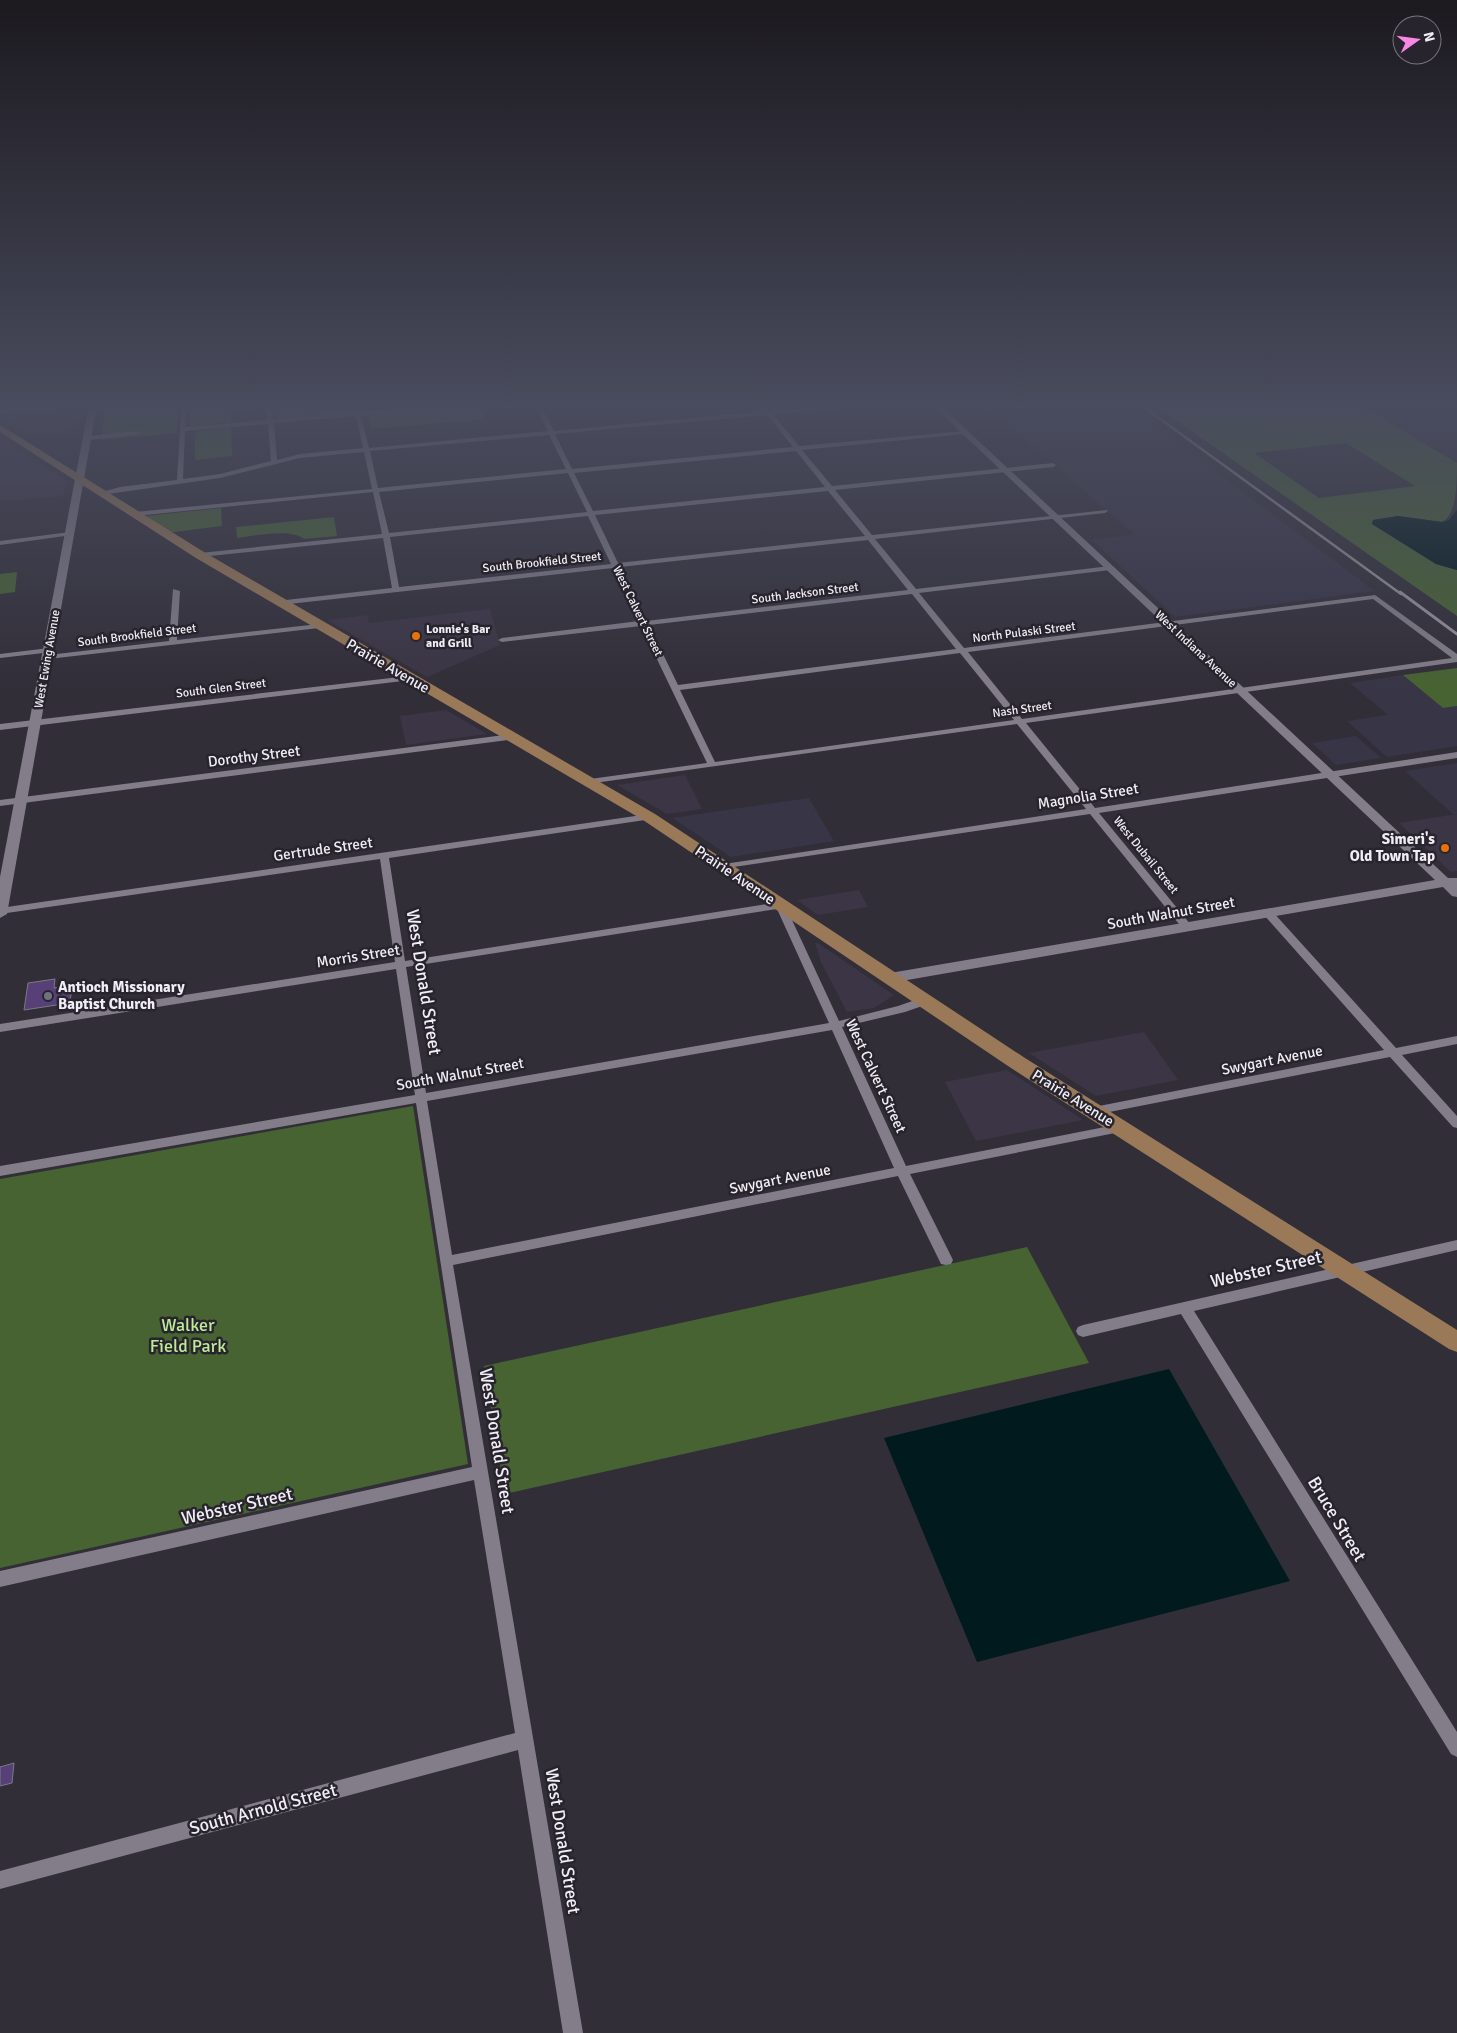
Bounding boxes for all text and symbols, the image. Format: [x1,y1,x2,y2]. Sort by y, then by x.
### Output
north arrow [1392,15,1442,65]
text: N [1420,30,1439,44]
street label: South Brookfield Street [482,549,602,576]
street label: West Calvert Street [609,564,666,659]
street label: South Jackson Street [751,579,859,607]
street label: West Indiana Avenue [1152,608,1240,691]
street label: West Ewing Avenue [31,609,64,709]
street label: North Pulaski Street [972,619,1076,646]
street label: South Brookfield Street [77,621,197,650]
place label: Lonnie's Bar and Grill [426,622,490,651]
marker: Lonnie's Bar and Grill [410,630,422,642]
street label: Prairie Avenue [343,635,433,697]
street label: South Glen Street [175,676,267,701]
street label: Nash Street [991,698,1053,721]
street label: Dorothy Street [207,741,301,771]
street label: Magnolia Street [1036,779,1140,813]
street label: West Dubail Street [1110,814,1181,897]
place label: Simeri's Old Town Tap [1350,830,1435,865]
street label: Gertrude Street [272,833,374,865]
street label: Prairie Avenue [691,842,779,908]
marker: Simeri's Old Town Tap [1439,842,1451,854]
street label: South Walnut Street [1106,893,1236,933]
street label: West Donald Street [402,908,446,1056]
street label: Morris Street [315,941,401,971]
place label: Antioch Missionary Baptist Church [58,978,185,1013]
marker: Antioch Missionary Baptist Church [42,990,54,1002]
street label: West Calvert Street [842,1016,910,1136]
street label: Swygart Avenue [1220,1041,1324,1079]
street label: South Walnut Street [395,1054,525,1094]
street label: Prairie Avenue [1029,1066,1117,1130]
street label: Swygart Avenue [728,1160,832,1198]
street label: Webster Street [1208,1246,1324,1292]
park label: Walker Field Park [150,1314,226,1357]
street label: West Donald Street [475,1367,519,1515]
street label: Bruce Street [1303,1472,1371,1566]
street label: Webster Street [179,1483,295,1529]
street label: West Donald Street [541,1767,585,1915]
street label: South Arnold Street [187,1779,339,1839]

